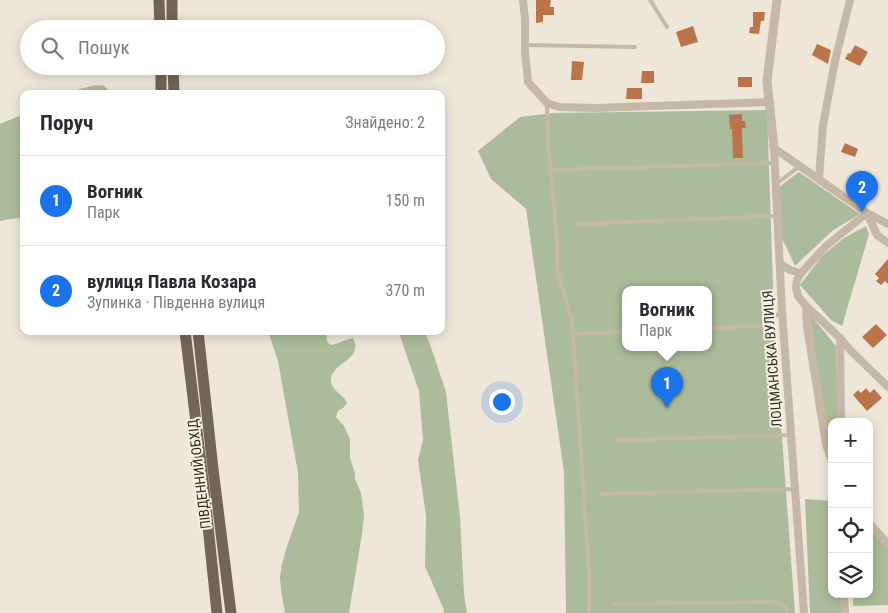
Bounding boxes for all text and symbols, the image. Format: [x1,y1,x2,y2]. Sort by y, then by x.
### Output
search box [20,20,445,75]
icon: search [38,34,66,62]
text: Пошук [78,36,130,59]
text: Поруч [40,111,93,135]
text: Знайдено: 2 [345,113,425,132]
pin: 2 [846,171,878,212]
text: Вогник [87,180,143,203]
text: 1 [52,191,60,210]
text: 150 m [386,191,425,210]
text: Парк [87,203,120,222]
text: вулиця Павла Козара [87,270,256,293]
text: 2 [52,281,60,300]
text: 370 m [386,281,425,300]
popup [622,286,712,351]
street label: ЛОЦМАНСЬКА ВУЛИЦЯ [759,290,785,428]
text: Зупинка · Південна вулиця [87,293,265,312]
text: Вогник [639,298,695,321]
text: Парк [639,321,672,340]
pin: 1 [651,367,683,408]
your location [489,389,515,415]
street label: ПІВДЕННИЙ ОБХІД [184,418,214,530]
map controls [828,418,873,598]
button: + [828,418,873,463]
button: − [828,463,873,508]
button: locate [828,508,873,553]
button: layers [828,553,873,598]

